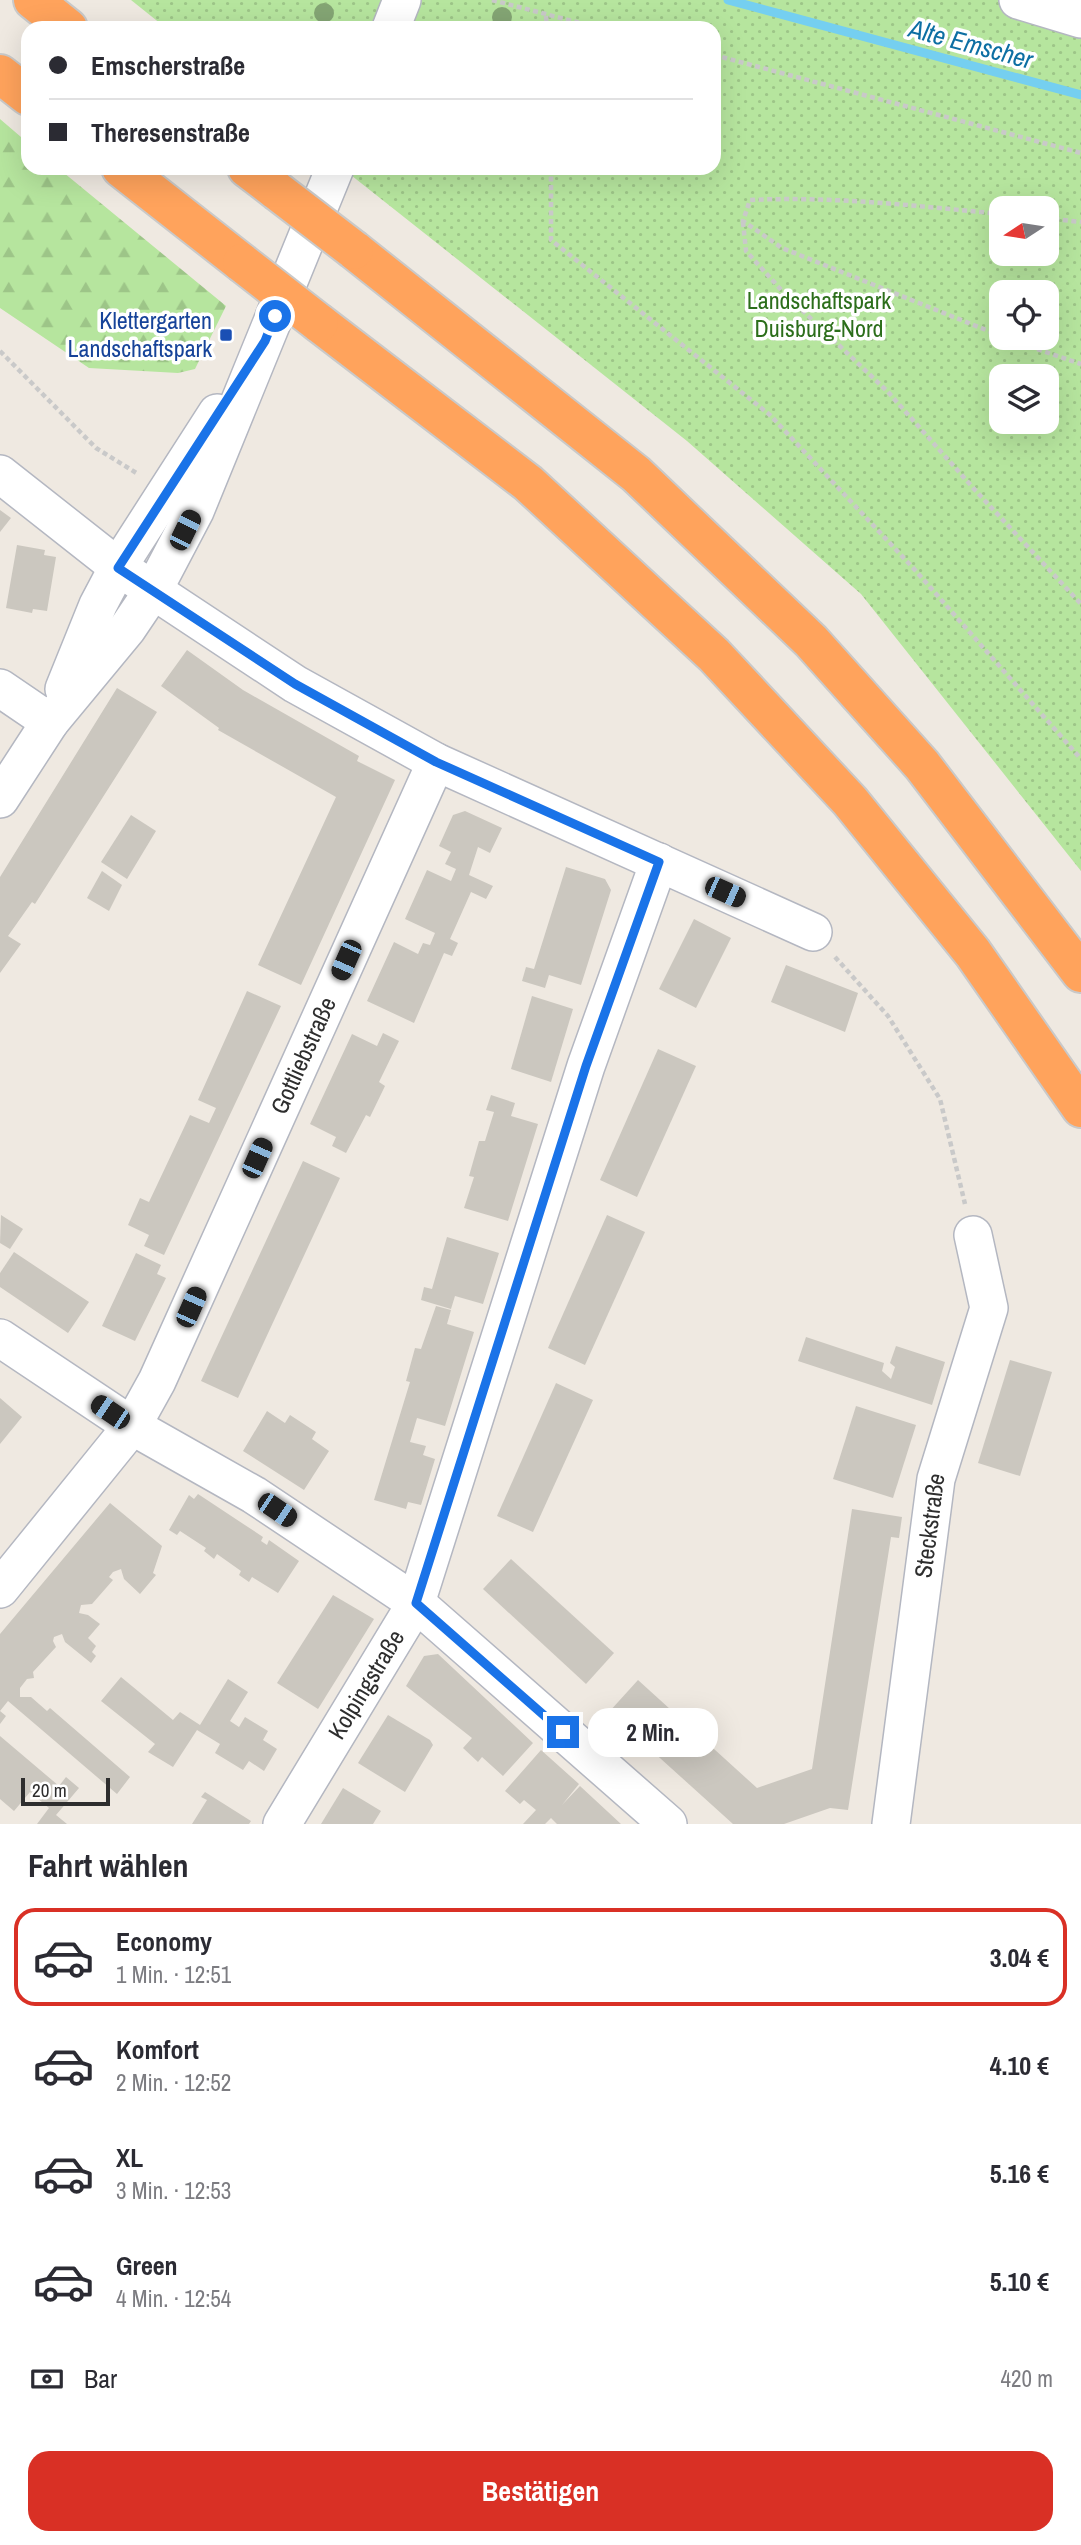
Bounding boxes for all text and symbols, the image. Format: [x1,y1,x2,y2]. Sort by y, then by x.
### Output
water label: Alte Emscher [904,10,1038,77]
text: Emscherstraße [91,48,245,83]
text: Theresenstraße [91,115,250,150]
north arrow [989,196,1059,266]
map controls [989,196,1059,434]
button: locate [989,280,1059,350]
park label: Landschaftspark Duisburg-Nord [747,284,891,344]
route start [259,300,291,332]
place label: Klettergarten Landschaftspark [68,304,212,364]
marker: Klettergarten Landschaftspark [218,327,234,343]
button: layers [989,364,1059,434]
car [167,507,204,553]
car [702,874,749,910]
car [328,937,365,983]
street label: Gottliebstraße [262,992,343,1119]
car [239,1135,276,1181]
car [173,1284,210,1330]
car [87,1392,134,1432]
street label: Steckstraße [906,1469,952,1580]
car [254,1490,301,1530]
street label: Kolpingstraße [320,1623,411,1745]
callout: 2 Min. [588,1708,717,1756]
route end [547,1716,579,1748]
text: 2 Min. [626,1717,680,1748]
scale bar [21,1775,110,1807]
text: 20 m [32,1777,67,1803]
text: Fahrt wählen [28,1844,189,1887]
text: Economy [116,1924,212,1959]
icon: car [32,1926,95,1989]
text: 3.04 € [990,1940,1049,1975]
text: 1 Min. · 12:51 [116,1959,231,1990]
text: Komfort [116,2032,199,2067]
icon: car [32,2034,95,2097]
text: 4.10 € [990,2048,1049,2083]
text: 2 Min. · 12:52 [116,2067,231,2098]
text: XL [116,2140,143,2175]
icon: car [32,2142,95,2205]
text: 5.16 € [990,2156,1049,2191]
text: 3 Min. · 12:53 [116,2175,231,2206]
text: Green [116,2248,178,2283]
icon: car [32,2250,95,2313]
text: 5.10 € [990,2264,1049,2299]
text: 4 Min. · 12:54 [116,2283,231,2314]
icon: cash [28,2360,66,2398]
text: Bar [84,2361,117,2396]
text: 420 m [1001,2363,1053,2394]
button: Bestätigen [28,2451,1053,2531]

